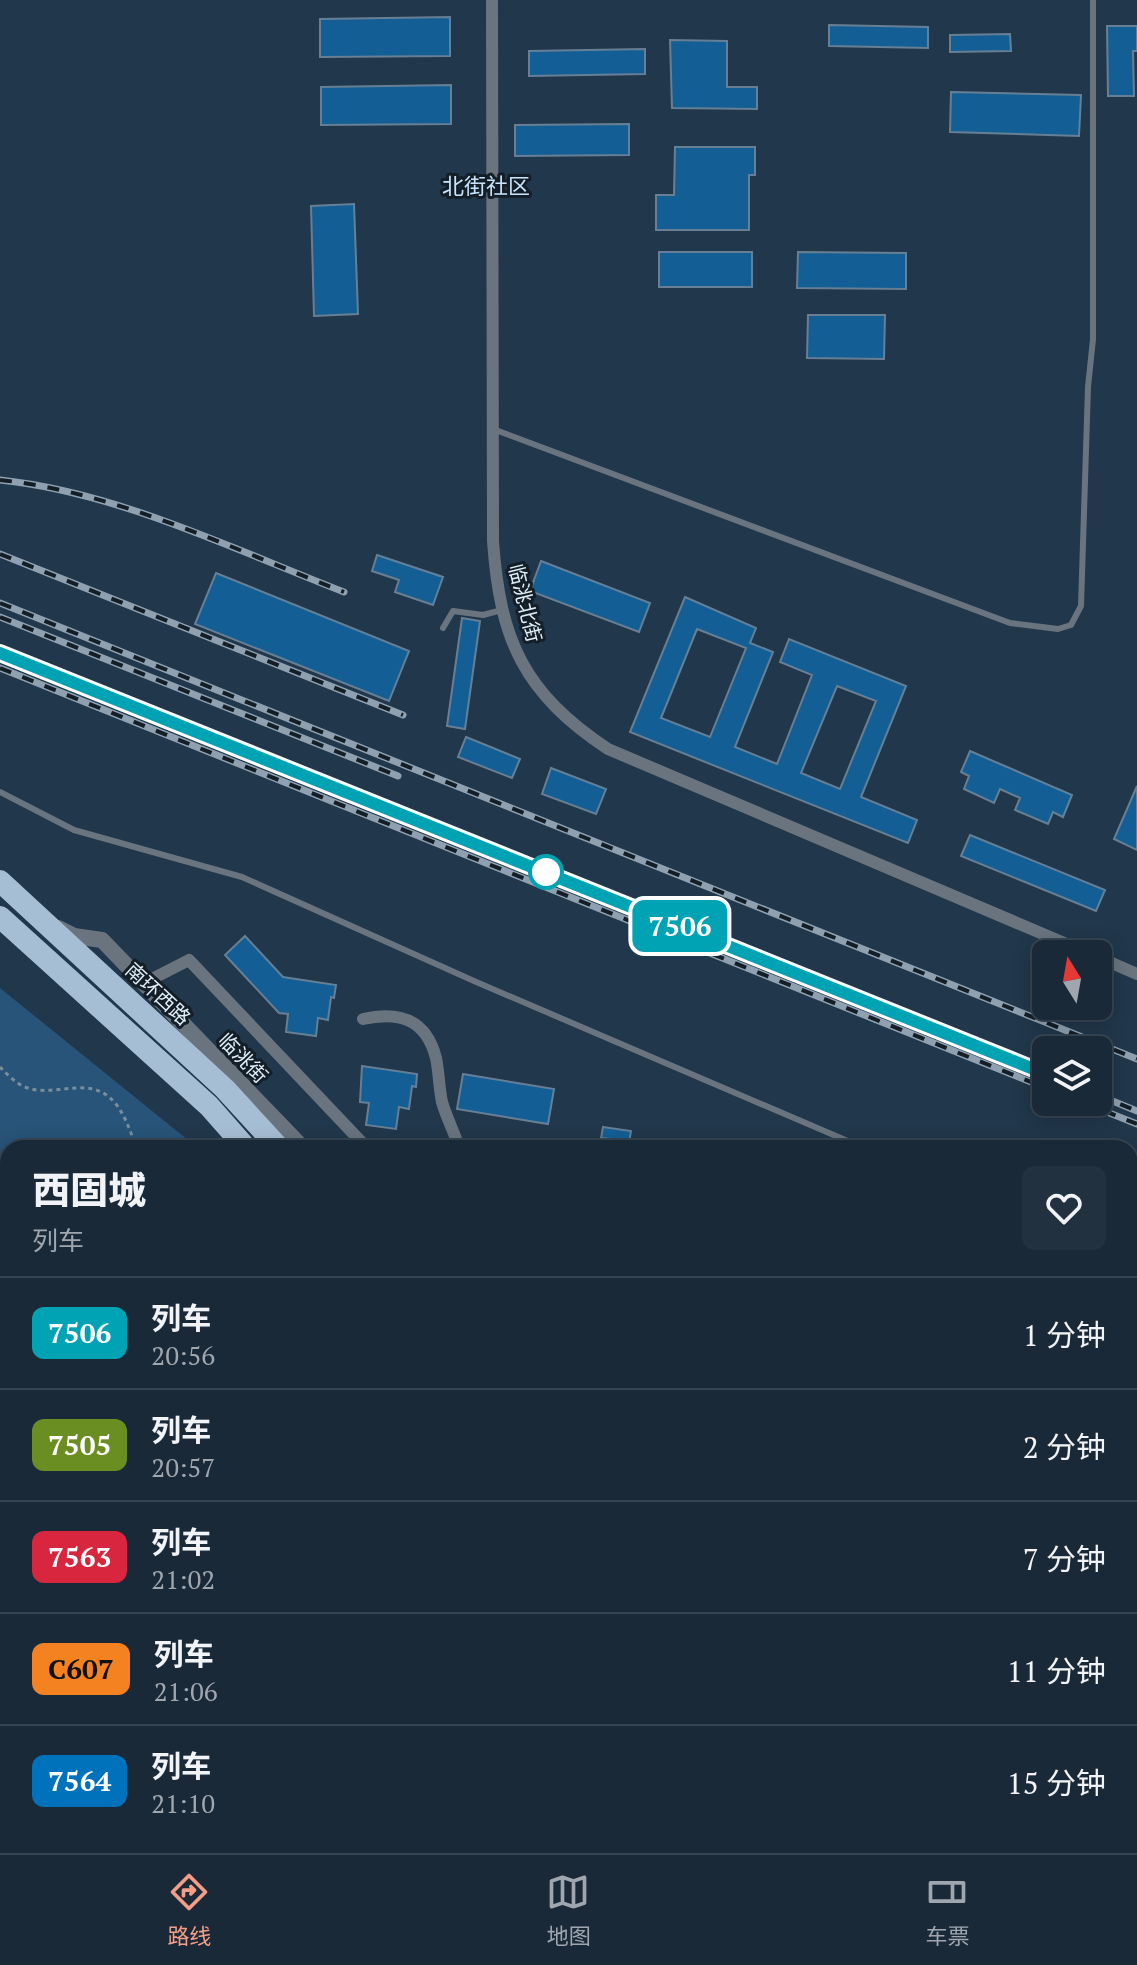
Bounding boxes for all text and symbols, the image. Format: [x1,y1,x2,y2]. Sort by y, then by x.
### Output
district label: 北街社区 [442,171,530,200]
street label: 临洮北街 [503,561,548,645]
unlabelled marker [529,855,563,889]
line badge: 7506 [624,900,736,952]
text: 7506 [648,907,712,944]
north arrow [1032,940,1112,1020]
map controls [1032,940,1112,1116]
street label: 南环西路 [120,956,197,1031]
street label: 临洮街 [213,1027,274,1089]
button: layers [1032,1036,1112,1116]
text: 西固城 [32,1165,146,1215]
button: heart [1022,1166,1106,1250]
text: 列车 [32,1223,84,1257]
text: 列车 [151,1298,211,1338]
text: 7506 [48,1314,111,1351]
text: 1 分钟 [1023,1315,1106,1355]
text: 20:56 [151,1338,215,1372]
text: 列车 [151,1410,211,1450]
text: 7505 [48,1426,111,1463]
text: 2 分钟 [1023,1427,1106,1467]
text: 20:57 [151,1450,215,1484]
text: 列车 [151,1522,211,1562]
text: 7563 [48,1538,111,1575]
text: 7 分钟 [1023,1539,1106,1579]
text: 21:02 [151,1562,215,1596]
text: 列车 [154,1634,214,1674]
text: C607 [48,1650,114,1687]
text: 11 分钟 [1007,1651,1106,1691]
text: 21:06 [154,1674,218,1708]
text: 列车 [151,1746,211,1786]
text: 7564 [48,1762,111,1799]
text: 15 分钟 [1007,1763,1106,1803]
text: 21:10 [151,1786,215,1820]
tab: 路线 [167,1870,212,1950]
tab: 地图 [546,1870,591,1950]
tab: 车票 [925,1870,970,1950]

